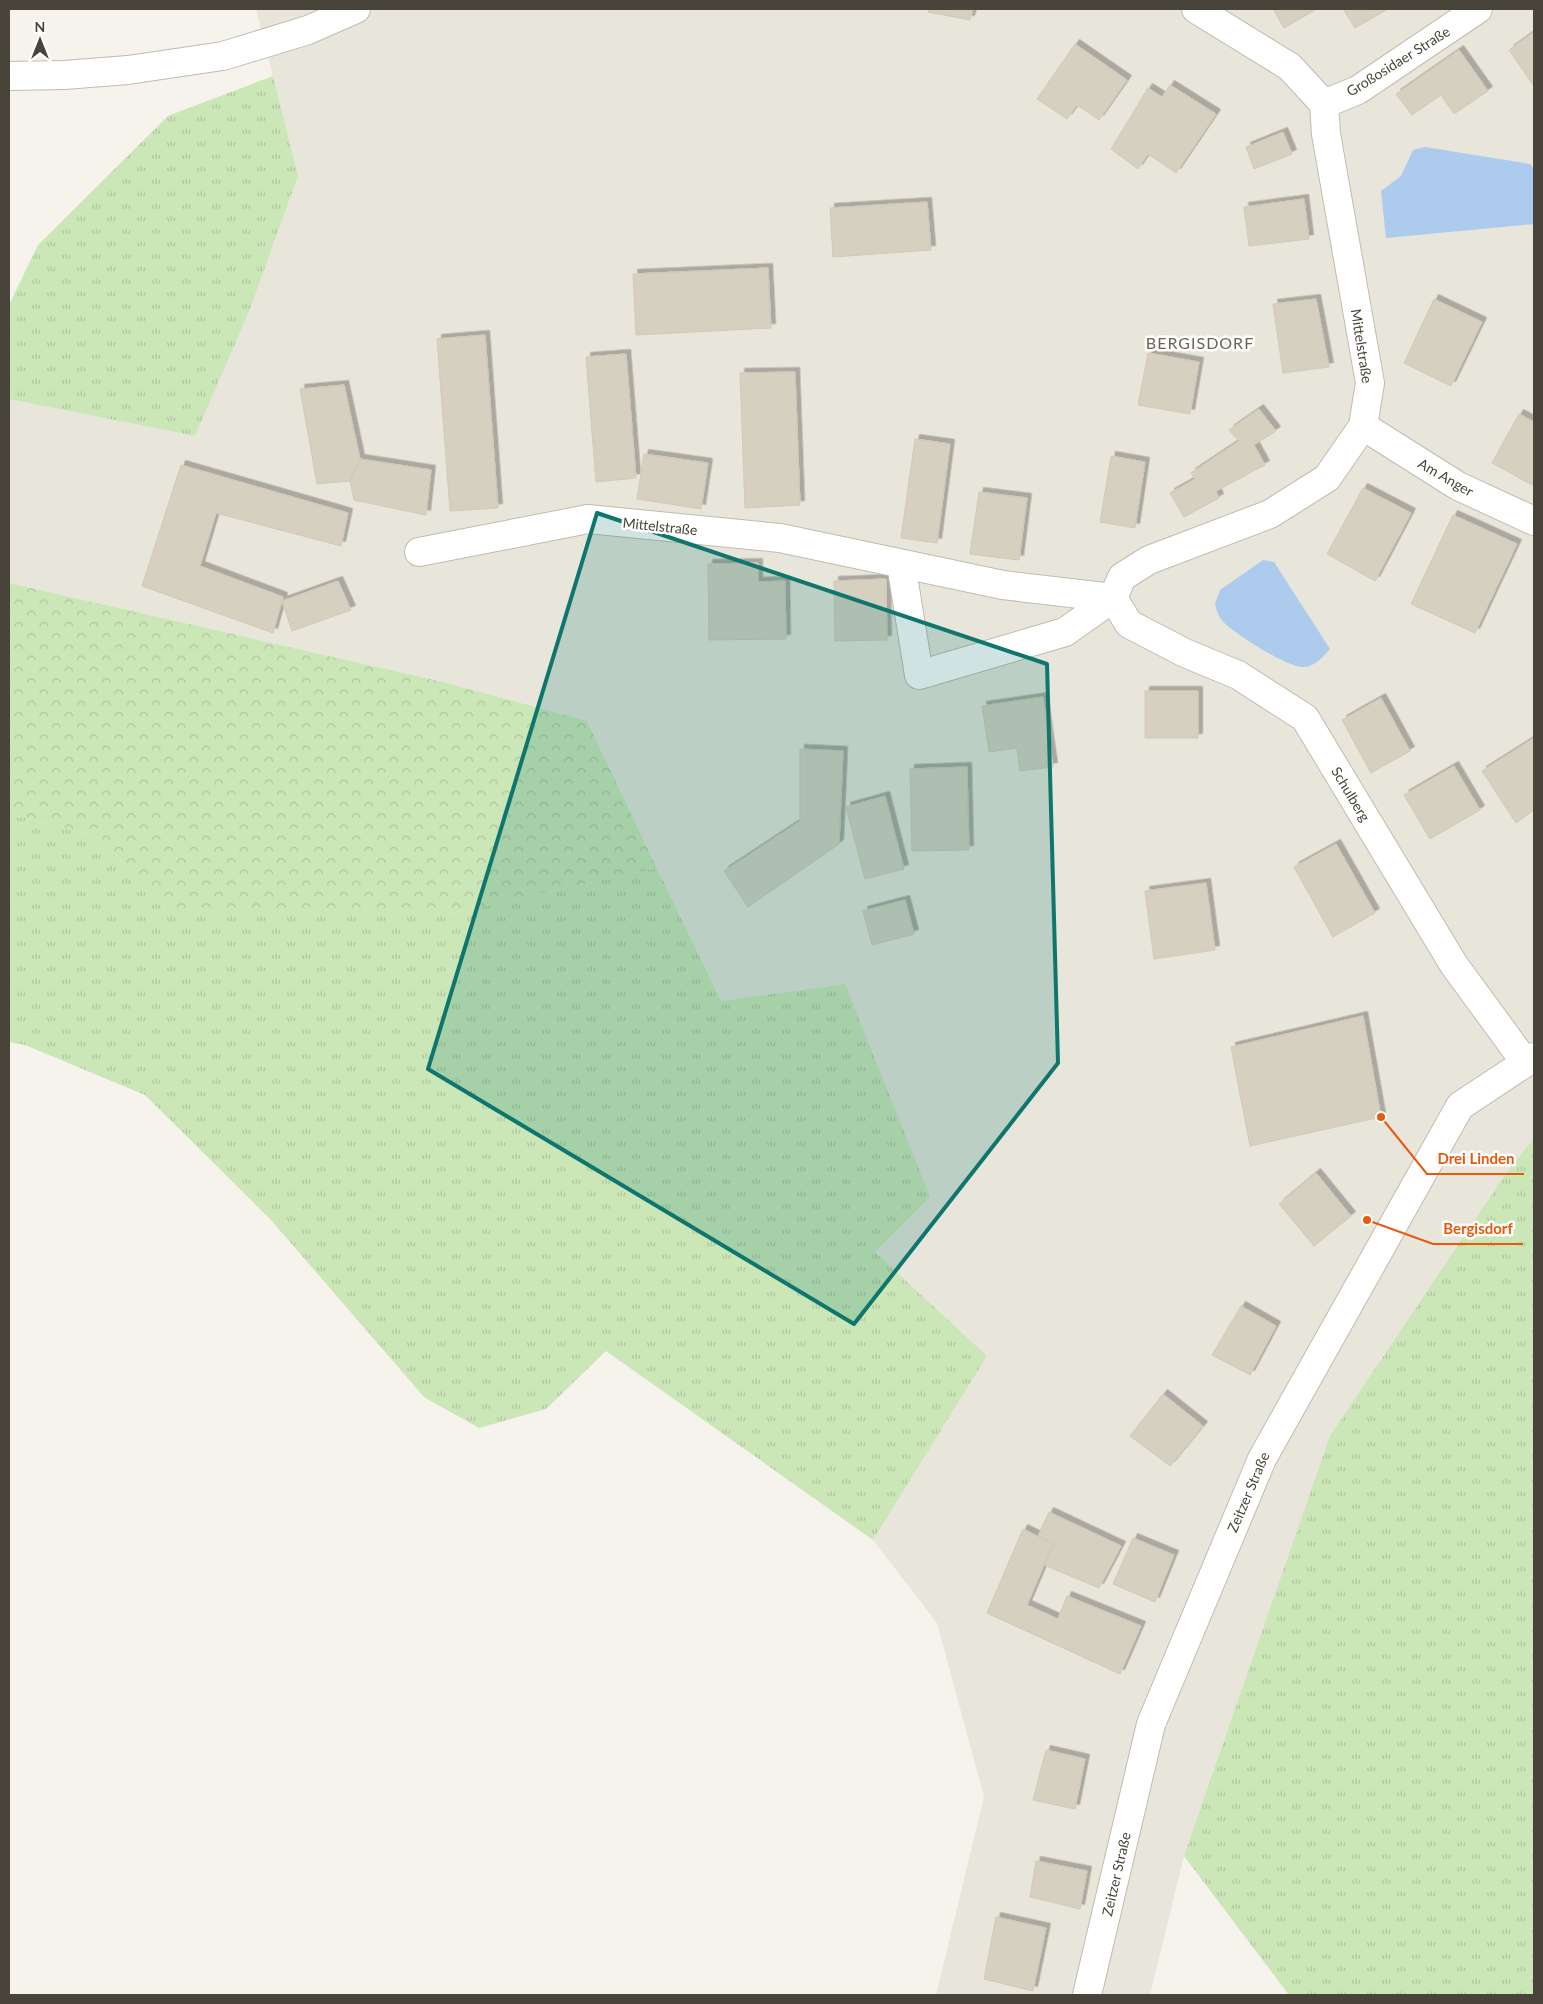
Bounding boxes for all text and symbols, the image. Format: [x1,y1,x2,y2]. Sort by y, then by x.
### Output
north arrow [15,15,65,65]
text: N [35,18,45,35]
street label: Großosidaer Straße [1343,22,1453,100]
street label: Mittelstraße [1348,308,1376,384]
district label: BERGISDORF [1146,333,1254,352]
street label: Am Anger [1415,454,1477,500]
street label: Mittelstraße [622,514,698,538]
street label: Schulberg [1328,764,1374,824]
callout: Drei Linden [1427,1144,1524,1174]
text: Drei Linden [1437,1149,1515,1167]
callout: Bergisdorf [1433,1214,1523,1244]
text: Bergisdorf [1443,1219,1513,1237]
street label: Zeitzer Straße [1223,1449,1273,1535]
street label: Zeitzer Straße [1098,1830,1134,1918]

